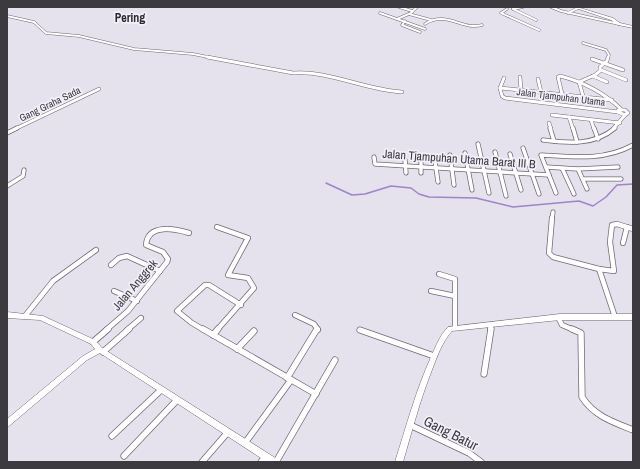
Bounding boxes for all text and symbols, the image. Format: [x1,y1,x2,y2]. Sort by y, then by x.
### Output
district label: Pering [115,10,145,26]
street label: Gang Graha Sada [17,83,83,124]
street label: Jalan Tjampuhan Utama [516,85,606,109]
street label: Jalan Tjampuhan Utama Barat III B [382,146,537,172]
street label: Jalan Anggrek [109,256,161,314]
street label: Gang Batur [421,412,481,454]

